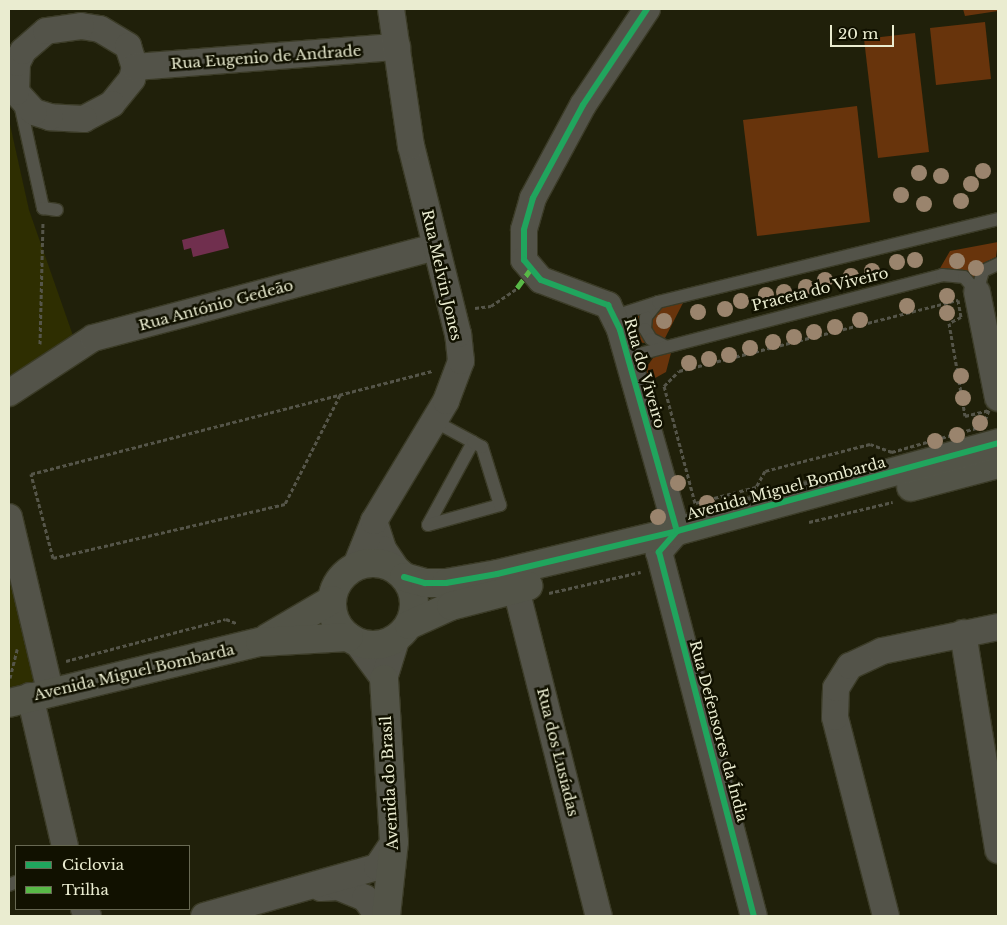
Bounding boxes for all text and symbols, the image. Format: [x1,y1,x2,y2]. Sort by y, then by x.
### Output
scale bar [832,15,896,47]
text: 20 m [838,24,878,43]
street label: Rua Eugenio de Andrade [170,41,362,73]
street label: Rua Melvin Jones [418,208,466,342]
street label: Praceta do Viveiro [749,263,891,315]
street label: Rua António Gedeão [136,276,296,334]
street label: Rua do Viveiro [621,315,669,431]
street label: Avenida Miguel Bombarda [684,453,888,523]
street label: Rua Defensores da Índia [686,638,752,824]
street label: Avenida Miguel Bombarda [32,640,236,704]
street label: Rua dos Lusíadas [533,686,583,818]
street label: Avenida do Brasil [376,715,402,851]
legend [15,845,190,910]
text: Ciclovia [62,855,124,874]
text: Trilha [62,880,109,899]

